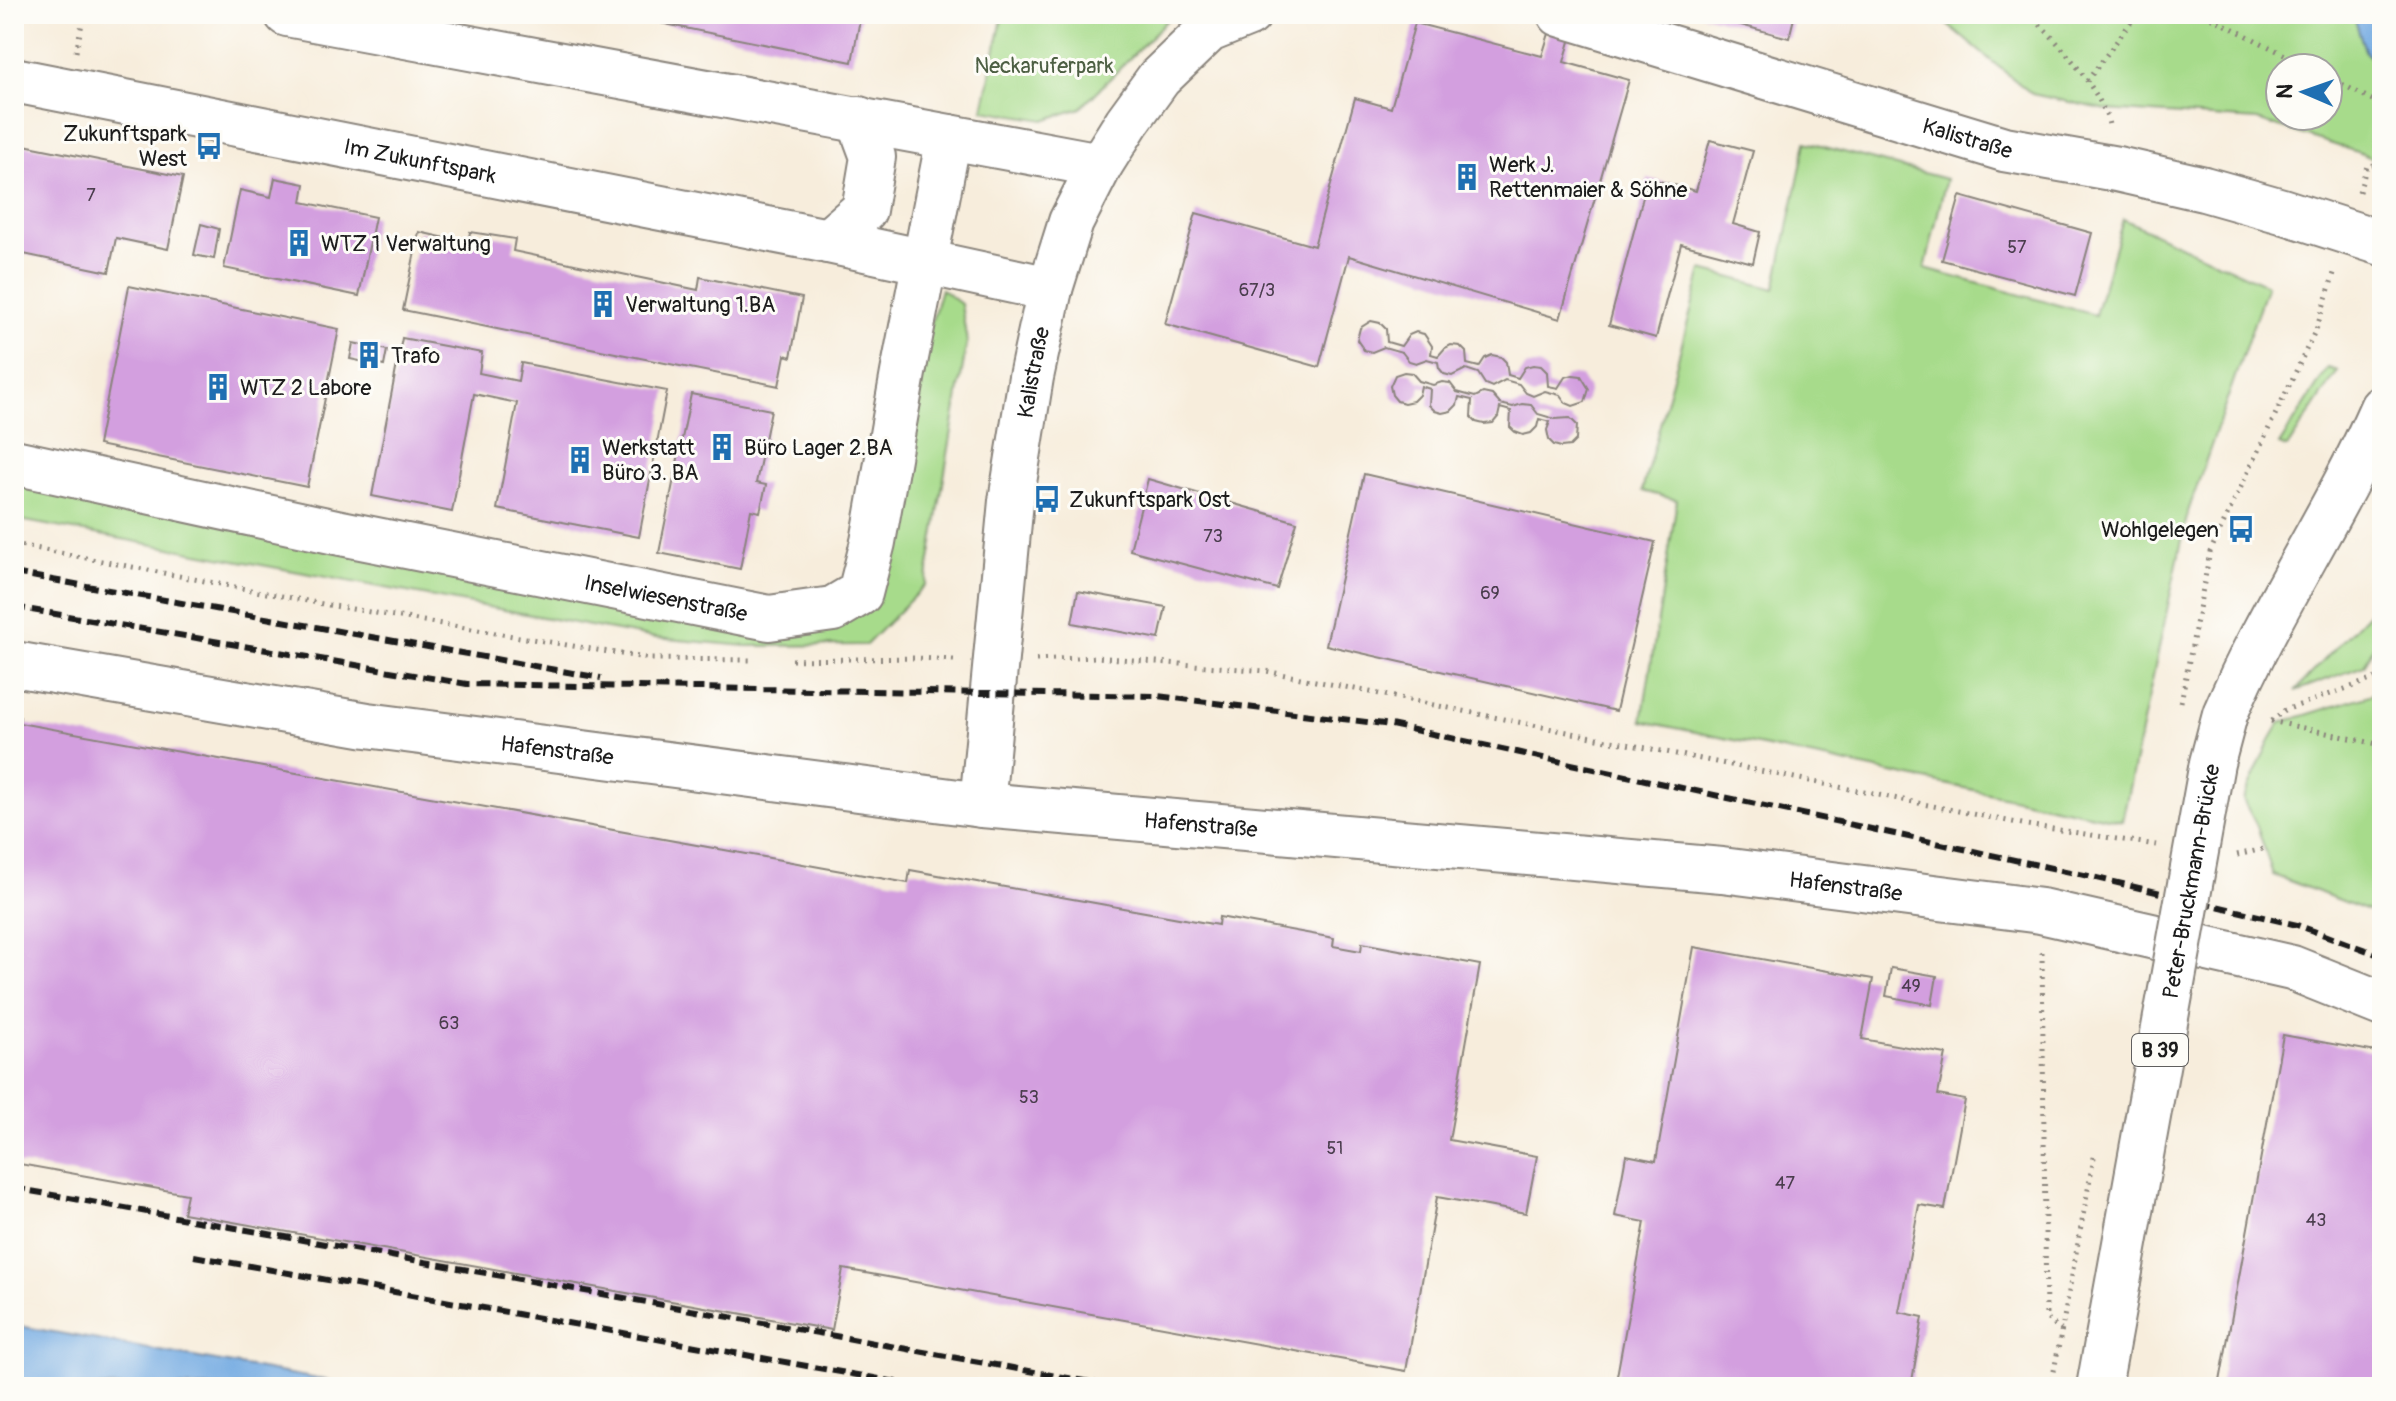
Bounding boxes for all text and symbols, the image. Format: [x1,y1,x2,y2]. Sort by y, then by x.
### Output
park label: Neckaruferpark [974,52,1114,80]
north arrow [2264,52,2344,132]
text: N [2271,83,2299,99]
street label: Kalistraße [1919,112,2014,165]
place label: Zukunftspark West [63,120,187,173]
bus stop icon: Zukunftspark West [194,131,224,161]
street label: Im Zukunftspark [341,133,499,190]
place label: Werk J. Rettenmaier & Söhne [1489,151,1688,204]
building icon: Werk J. Rettenmaier & Söhne [1452,162,1482,192]
house number: 7 [86,184,96,207]
building icon: WTZ 1 Verwaltung [284,228,314,258]
place label: WTZ 1 Verwaltung [321,230,491,258]
house number: 57 [2007,236,2027,259]
house number: 67/3 [1239,279,1275,302]
building icon: Verwaltung 1.BA [588,289,618,319]
place label: Verwaltung 1.BA [625,291,776,319]
street label: Kalistraße [1012,324,1056,420]
building icon: Trafo [354,340,384,370]
place label: Trafo [391,342,440,370]
building icon: WTZ 2 Labore [203,372,233,402]
place label: WTZ 2 Labore [240,374,372,402]
building icon: Büro Lager 2.BA [707,432,737,462]
place label: Werkstatt Büro 3. BA [602,434,698,487]
place label: Büro Lager 2.BA [744,434,893,462]
building icon: Werkstatt Büro 3. BA [565,445,595,475]
bus stop icon: Zukunftspark Ost [1032,484,1062,514]
place label: Zukunftspark Ost [1069,486,1231,514]
bus stop icon: Wohlgelegen [2226,514,2256,544]
place label: Wohlgelegen [2101,516,2219,544]
house number: 73 [1203,525,1223,548]
street label: Inselwiesenstraße [582,569,750,628]
house number: 69 [1480,582,1500,605]
street label: Hafenstraße [499,730,615,772]
street label: Peter-Bruckmann-Brücke [2157,762,2227,1001]
street label: Hafenstraße [1143,806,1259,844]
street label: Hafenstraße [1787,866,1904,908]
house number: 49 [1901,975,1921,998]
house number: 63 [439,1012,459,1035]
road number: B 39 [2132,1034,2188,1066]
house number: 53 [1019,1086,1039,1109]
house number: 51 [1327,1137,1343,1160]
house number: 47 [1775,1172,1795,1195]
house number: 43 [2306,1209,2326,1232]

